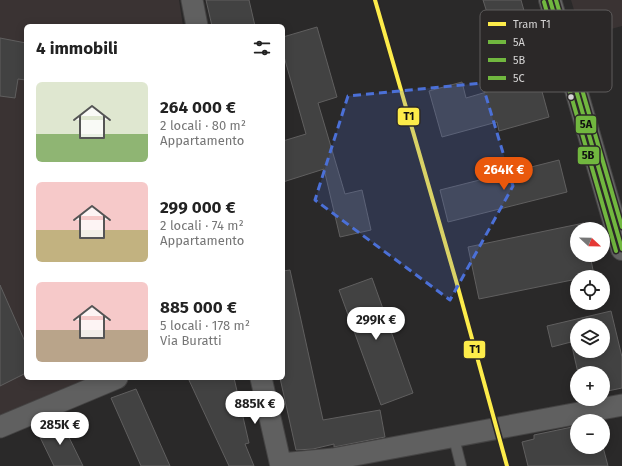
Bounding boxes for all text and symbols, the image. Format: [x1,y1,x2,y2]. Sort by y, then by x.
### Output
legend [480,10,612,92]
text: Tram T1 [513,18,551,31]
text: 5A [513,36,526,49]
icon: filters [251,37,273,59]
text: 4 immobili [36,38,118,59]
text: 5B [513,54,526,67]
text: 5C [513,72,525,85]
unlabelled marker [566,92,576,102]
text: 264 000 € [160,97,236,118]
icon: home [68,98,116,146]
line badge: T1 [397,107,420,126]
text: T1 [404,110,414,123]
line badge: 5A [575,115,597,134]
text: 2 locali · 80 m² [160,118,246,133]
text: 5A [580,118,593,131]
text: Appartamento [160,133,244,148]
line badge: 5B [577,146,600,165]
text: 5B [582,149,595,162]
pin: 264K € [471,157,537,191]
text: 264K € [484,162,524,177]
text: 299 000 € [160,197,236,218]
icon: home [68,198,116,246]
text: 2 locali · 74 m² [160,218,244,233]
north arrow [570,222,610,262]
map controls [570,222,610,454]
text: Appartamento [160,233,244,248]
button: locate [570,270,610,310]
text: 885 000 € [160,297,237,318]
icon: home [68,298,116,346]
pin: 299K € [343,307,409,341]
text: 299K € [356,312,396,327]
text: 5 locali · 178 m² [160,318,250,333]
button: layers [570,318,610,358]
text: Via Buratti [160,333,222,348]
line badge: T1 [463,340,486,359]
text: T1 [470,343,480,356]
button: + [570,366,610,406]
pin: 885K € [222,391,288,425]
text: 885K € [234,396,276,411]
pin: 285K € [27,412,93,446]
button: − [570,414,610,454]
text: 285K € [40,417,80,432]

